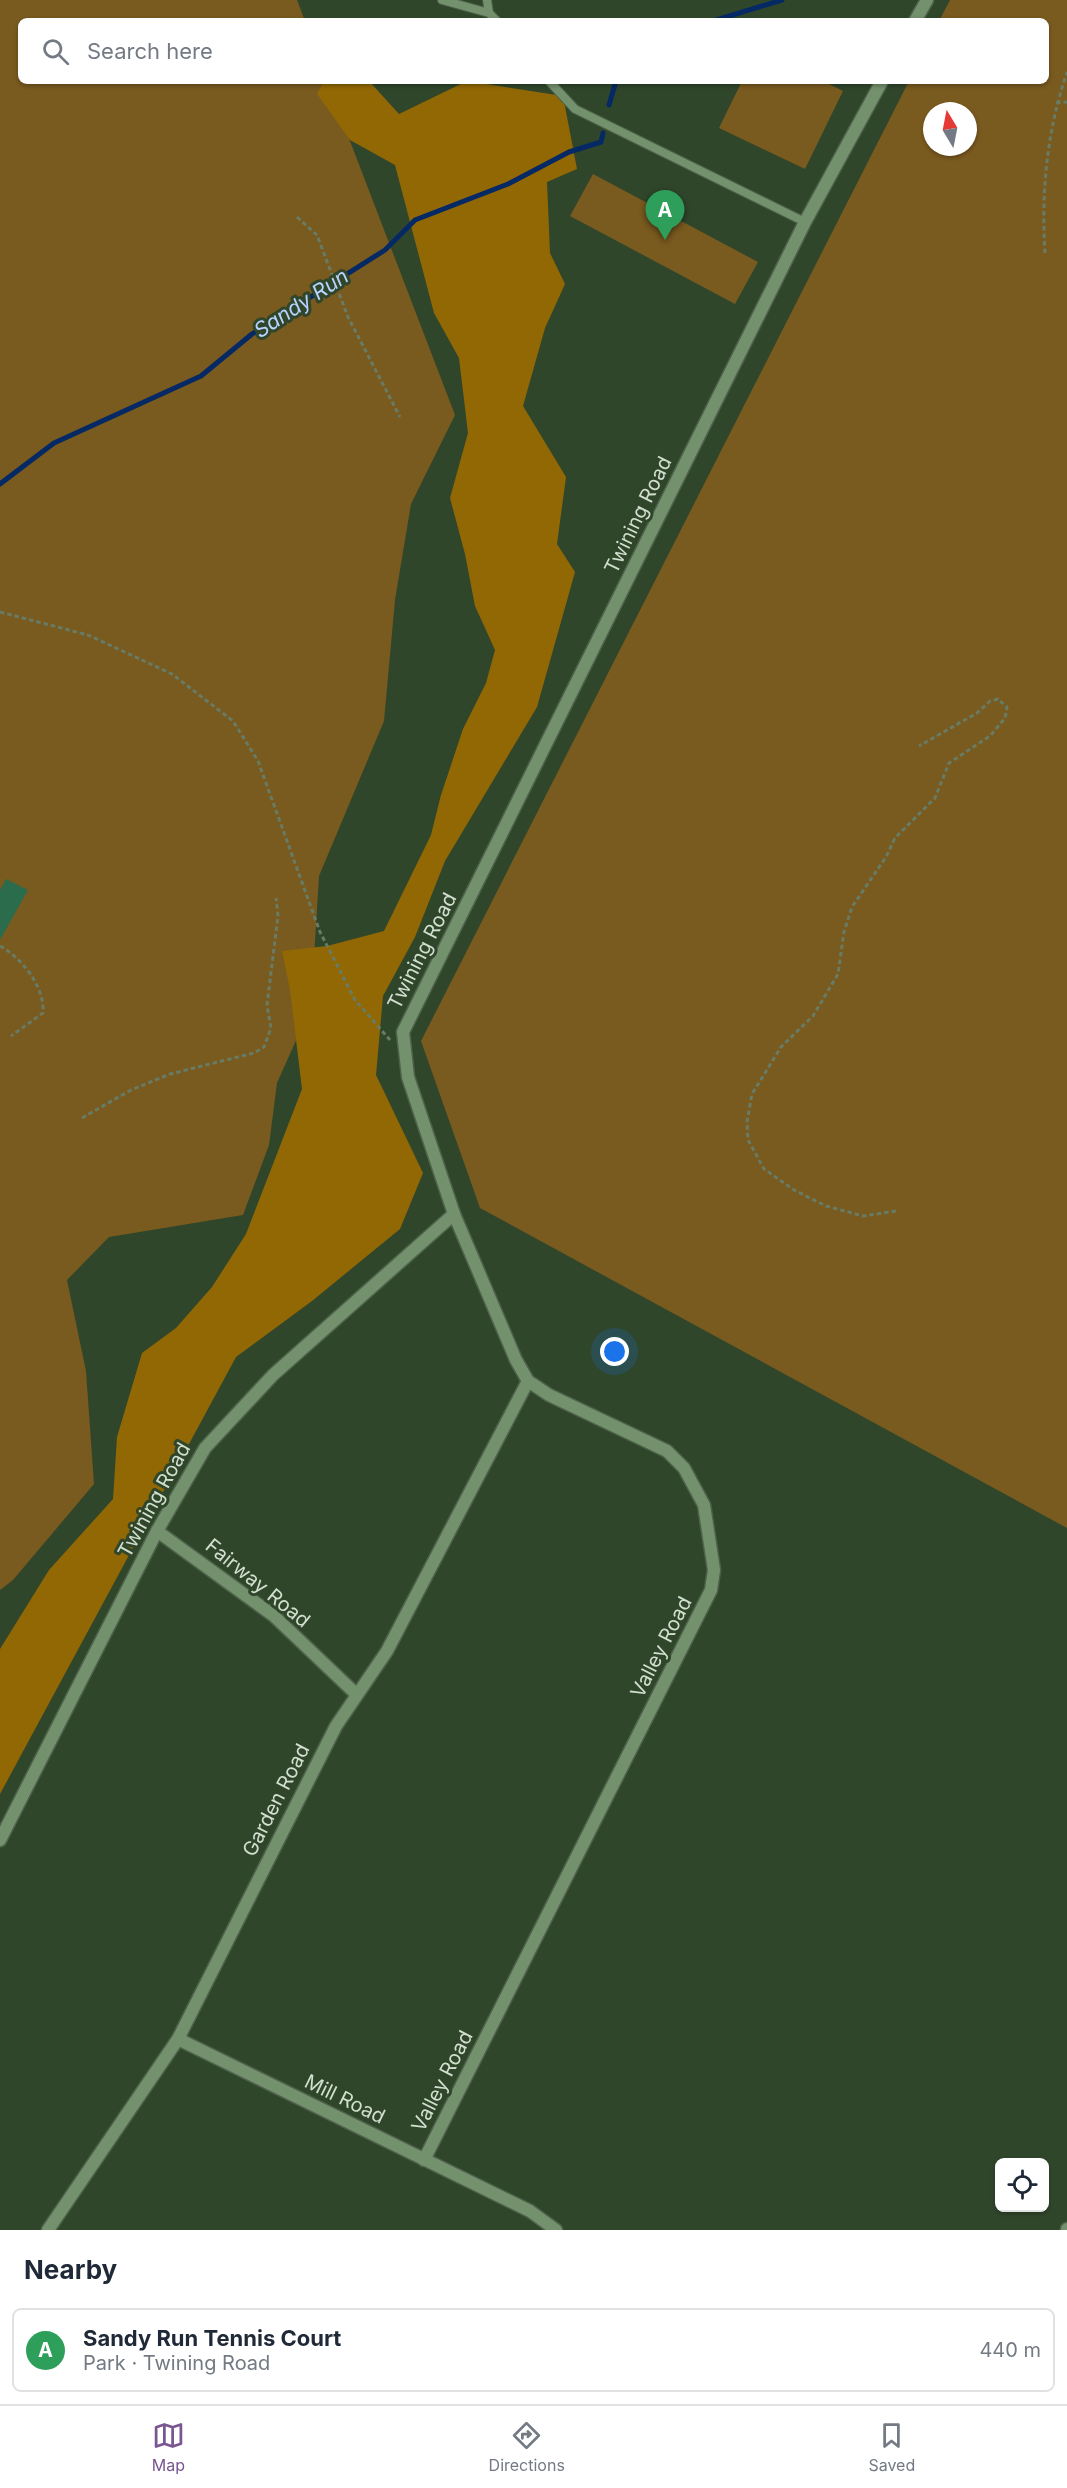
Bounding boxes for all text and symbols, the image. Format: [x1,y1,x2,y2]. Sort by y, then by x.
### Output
search box [18,18,1049,84]
icon: search [39,35,72,68]
text: Search here [87,38,213,64]
north arrow [923,102,977,156]
pin: A [646,190,684,240]
water label: Sandy Run [249,263,353,343]
street label: Twining Road [599,452,677,578]
street label: Twining Road [382,889,462,1013]
your location [600,1337,629,1366]
street label: Twining Road [113,1438,195,1562]
street label: Fairway Road [201,1534,315,1632]
street label: Valley Road [625,1593,697,1701]
street label: Garden Road [237,1740,315,1860]
street label: Valley Road [406,2027,478,2135]
street label: Mill Road [301,2069,389,2129]
map controls [995,2158,1049,2212]
button: locate [995,2158,1049,2212]
text: Nearby [24,2254,117,2285]
text: Sandy Run Tennis Court [83,2325,341,2351]
text: A [38,2338,53,2362]
text: 440 m [979,2338,1041,2362]
text: Park · Twining Road [83,2351,270,2375]
tab: Map [152,2419,185,2475]
tab: Directions [489,2419,565,2475]
tab: Saved [868,2419,915,2475]

